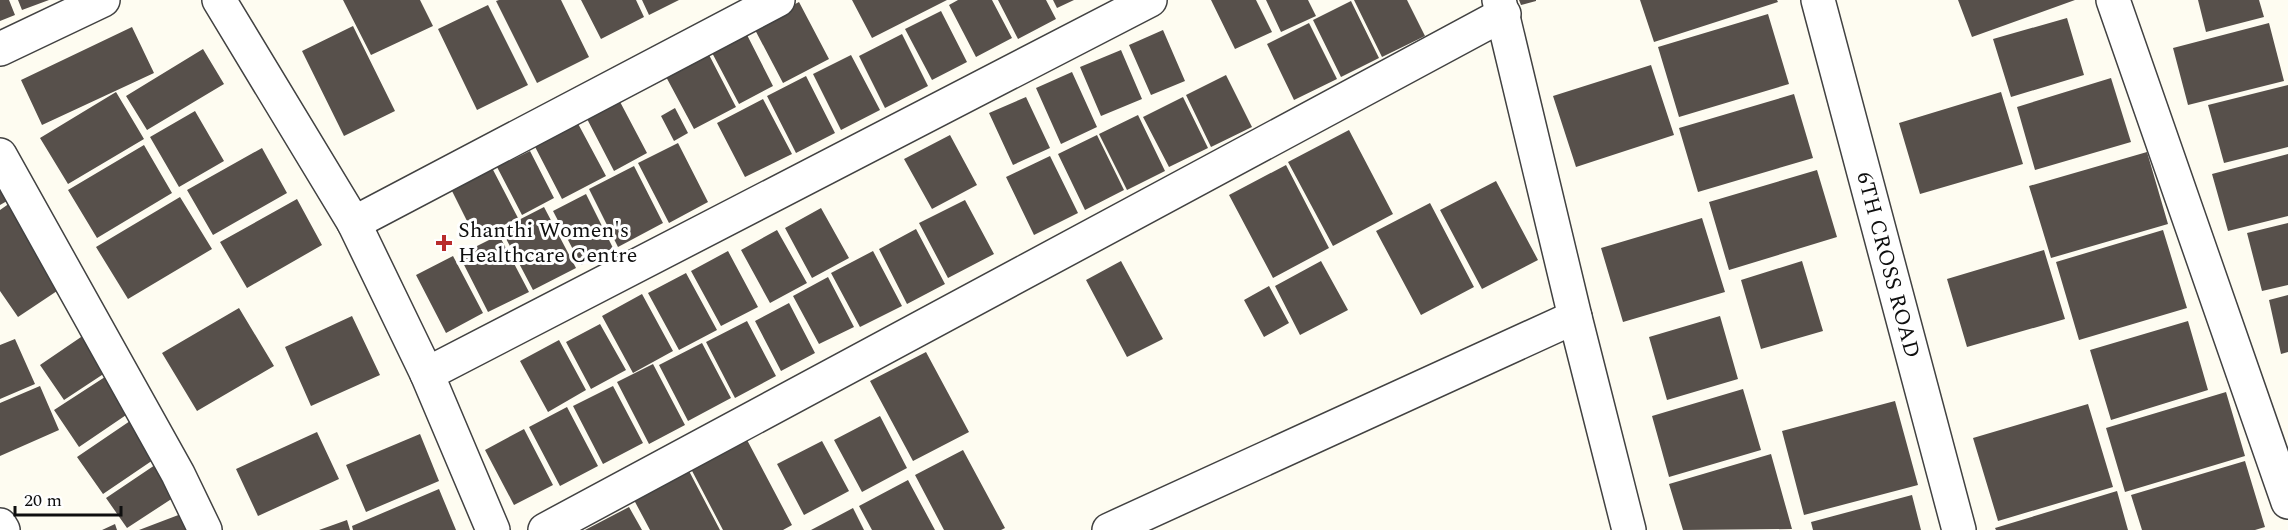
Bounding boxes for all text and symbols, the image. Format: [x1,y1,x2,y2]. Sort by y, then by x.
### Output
street label: 6TH CROSS ROAD [1848,168,1929,362]
place label: Shanthi Women's Healthcare Centre [458,214,637,272]
marker: Shanthi Women's Healthcare Centre [435,234,453,252]
scale bar [15,479,122,517]
text: 20 m [24,487,62,514]

